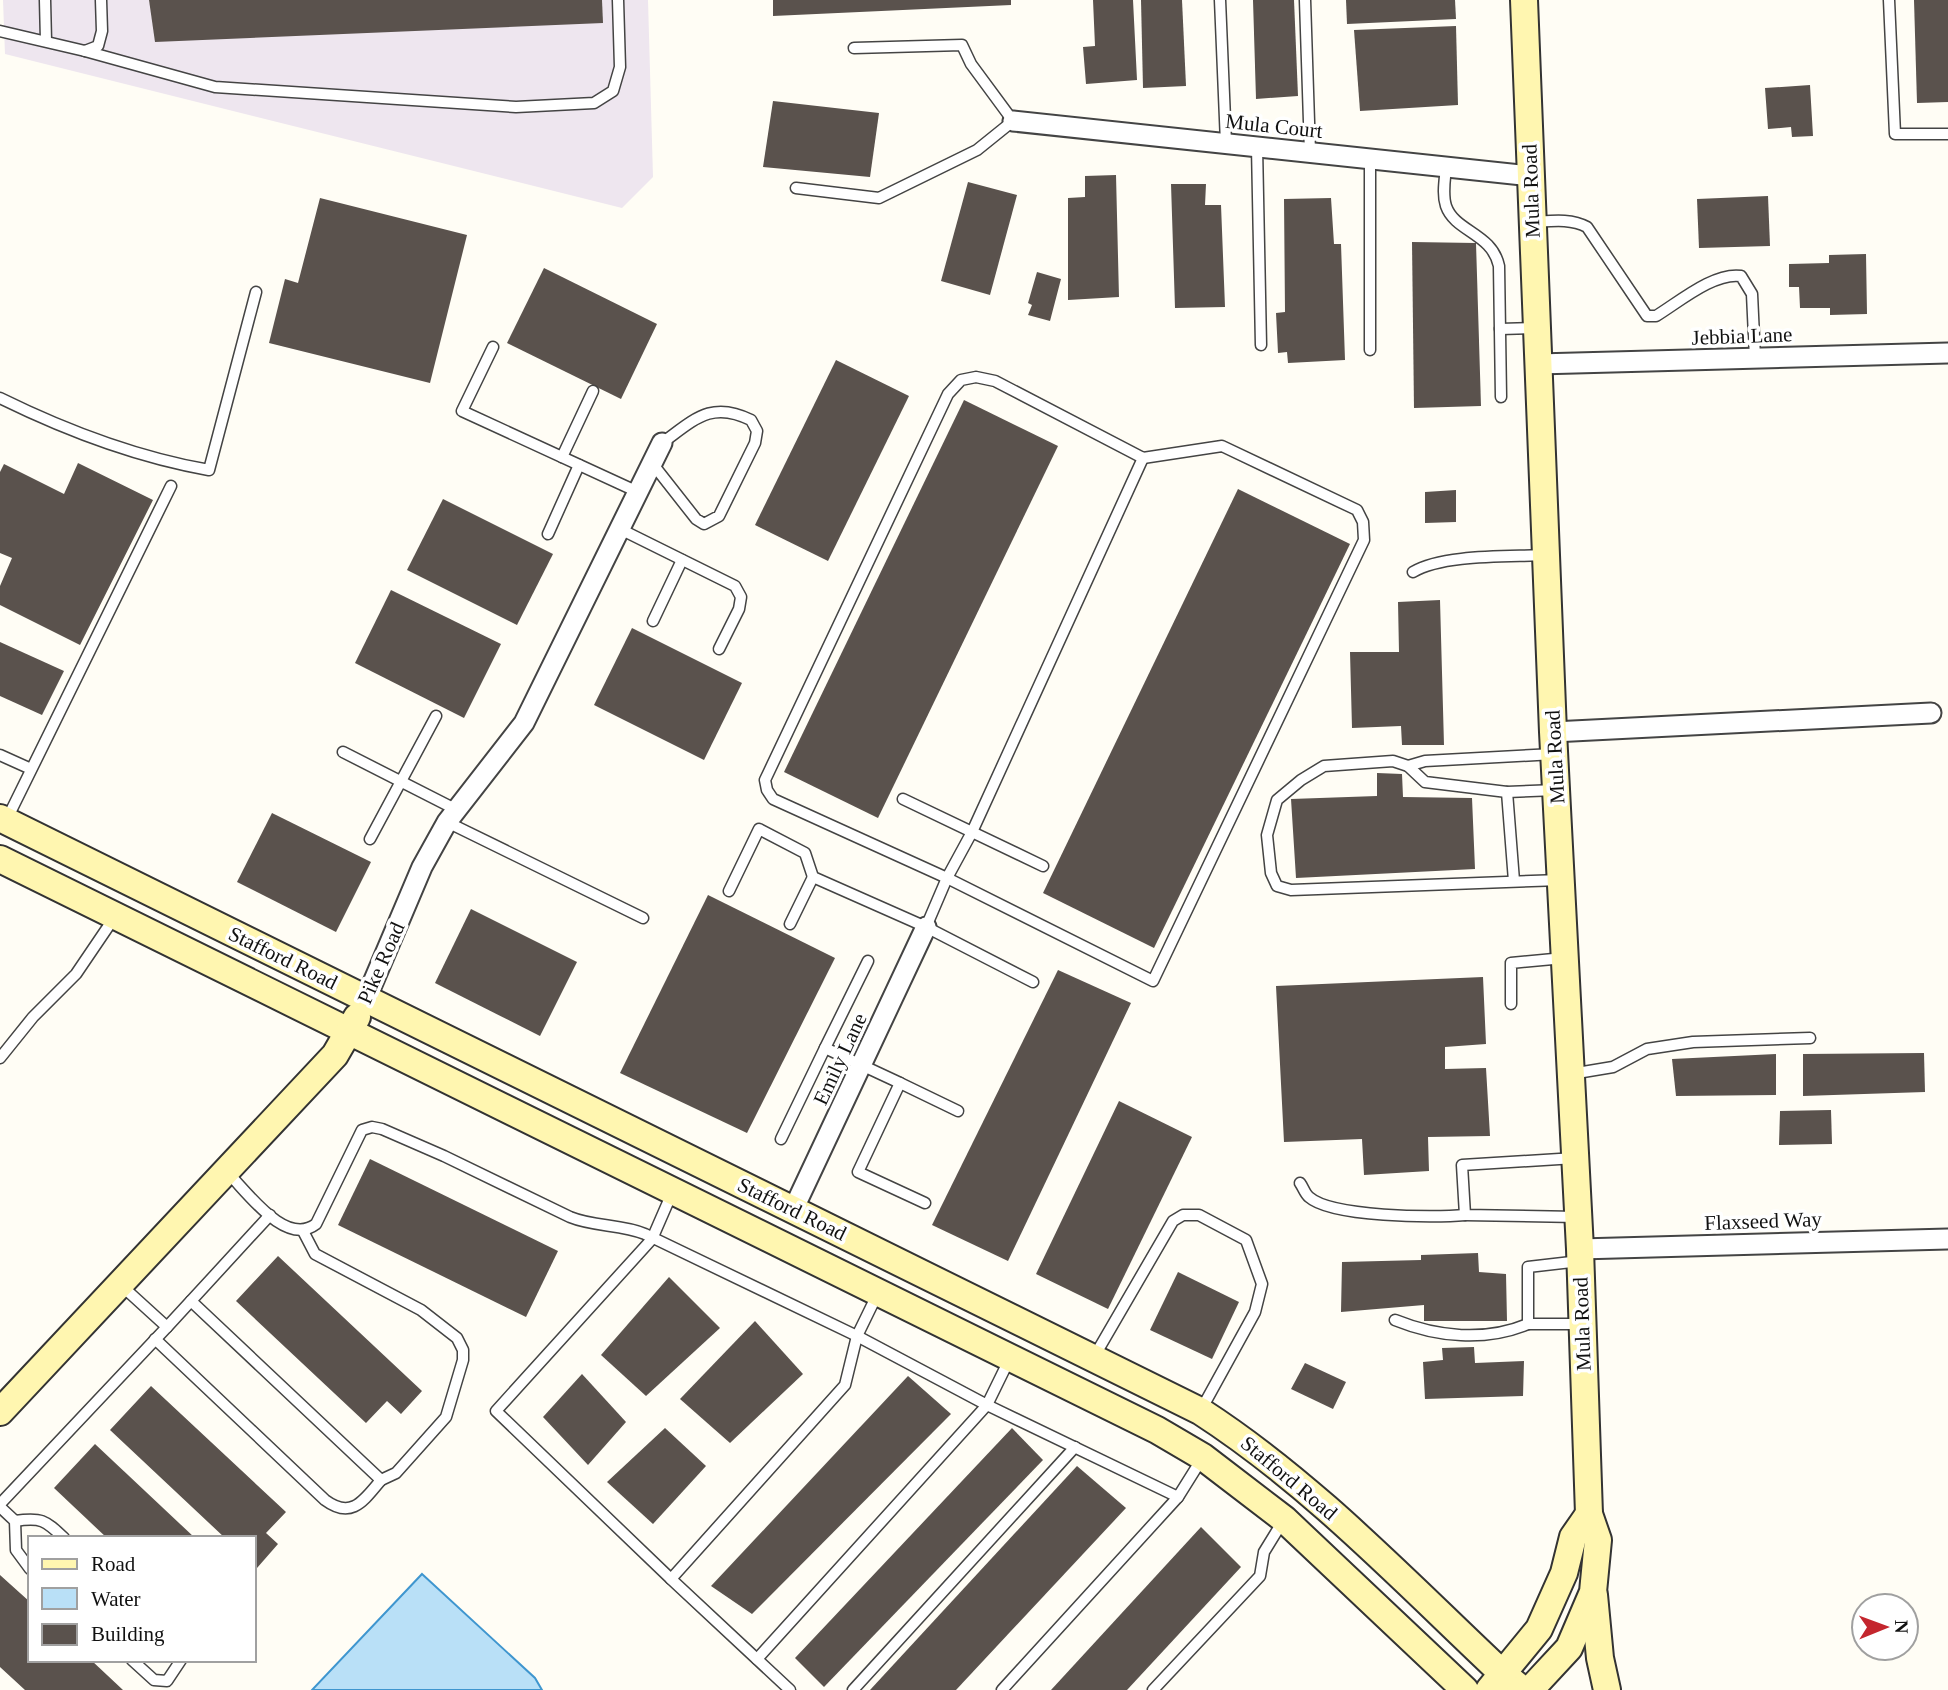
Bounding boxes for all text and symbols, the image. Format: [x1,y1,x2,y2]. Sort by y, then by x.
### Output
street label: Mula Court [1224,109,1324,143]
street label: Mula Road [1517,143,1545,238]
street label: Jebbia Lane [1691,322,1793,350]
street label: Mula Road [1541,709,1569,805]
street label: Pike Road [352,918,410,1008]
street label: Stafford Road [225,921,342,995]
street label: Emily Lane [808,1009,872,1109]
street label: Stafford Road [734,1172,851,1246]
street label: Flaxseed Way [1704,1207,1823,1235]
street label: Mula Road [1568,1276,1596,1371]
street label: Stafford Road [1236,1431,1342,1525]
legend [28,1536,256,1662]
text: Road [91,1552,136,1576]
text: Water [91,1587,141,1611]
north arrow [1850,1592,1920,1662]
text: N [1891,1620,1912,1634]
text: Building [91,1622,165,1646]

